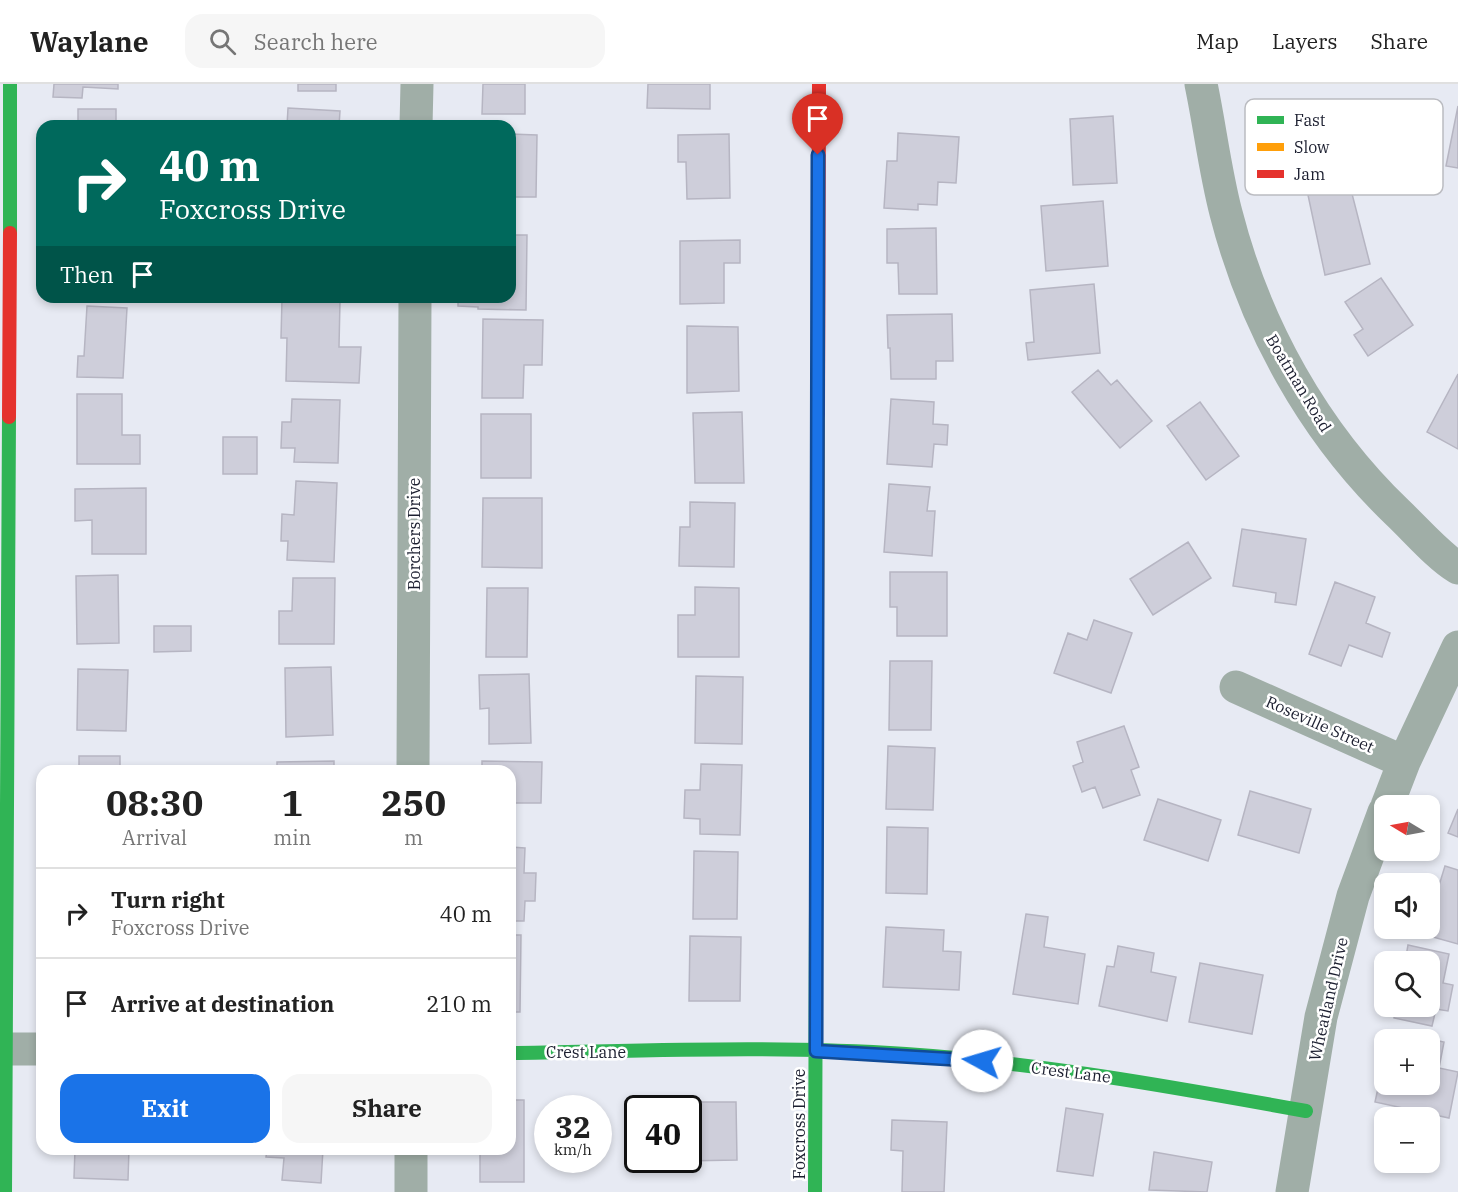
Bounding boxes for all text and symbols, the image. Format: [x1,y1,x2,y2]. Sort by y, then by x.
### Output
search box [185,14,605,68]
text: Waylane [30,23,149,60]
icon: search [206,25,239,58]
text: Search here [254,27,378,56]
text: Map [1196,27,1239,55]
text: Layers [1272,27,1338,55]
text: Share [1371,27,1428,55]
pin [792,93,843,155]
legend [1245,99,1443,195]
icon: arrive [801,102,834,135]
text: Fast [1294,110,1326,130]
text: Slow [1294,137,1330,157]
text: 40 m [159,138,260,193]
icon: right [60,144,138,222]
text: Jam [1294,164,1325,184]
text: Foxcross Drive [159,191,346,226]
icon: arrive [126,258,159,291]
text: Then [60,260,114,289]
street label: Boatman Road [1262,331,1336,436]
street label: Borchers Drive [404,478,424,590]
street label: Roseville Street [1263,691,1378,757]
text: 08:30 [106,779,203,826]
text: 1 [281,779,303,826]
text: 250 [381,779,446,826]
north arrow [1374,795,1440,861]
map controls [1374,795,1440,1173]
text: Arrival [122,824,187,851]
text: min [273,824,311,851]
text: m [404,824,423,851]
button: sound [1374,873,1440,939]
text: Turn right [111,885,225,914]
icon: right [60,897,93,930]
text: 40 m [440,899,492,928]
text: Foxcross Drive [111,914,250,941]
street label: Wheatland Drive [1304,935,1352,1063]
button: search [1374,951,1440,1017]
icon: arrive [60,987,93,1020]
text: Arrive at destination [111,989,334,1018]
text: 210 m [426,989,492,1018]
position arrow [950,1029,1014,1093]
button: + [1374,1029,1440,1095]
street label: Crest Lane [546,1042,626,1062]
street label: Crest Lane [1030,1057,1112,1087]
street label: Foxcross Drive [789,1069,809,1179]
button: Exit [60,1074,270,1143]
button: Share [282,1074,492,1143]
speed limit sign: 40 [624,1095,702,1173]
text: 32 [555,1107,591,1146]
button: − [1374,1107,1440,1173]
text: km/h [554,1140,592,1159]

